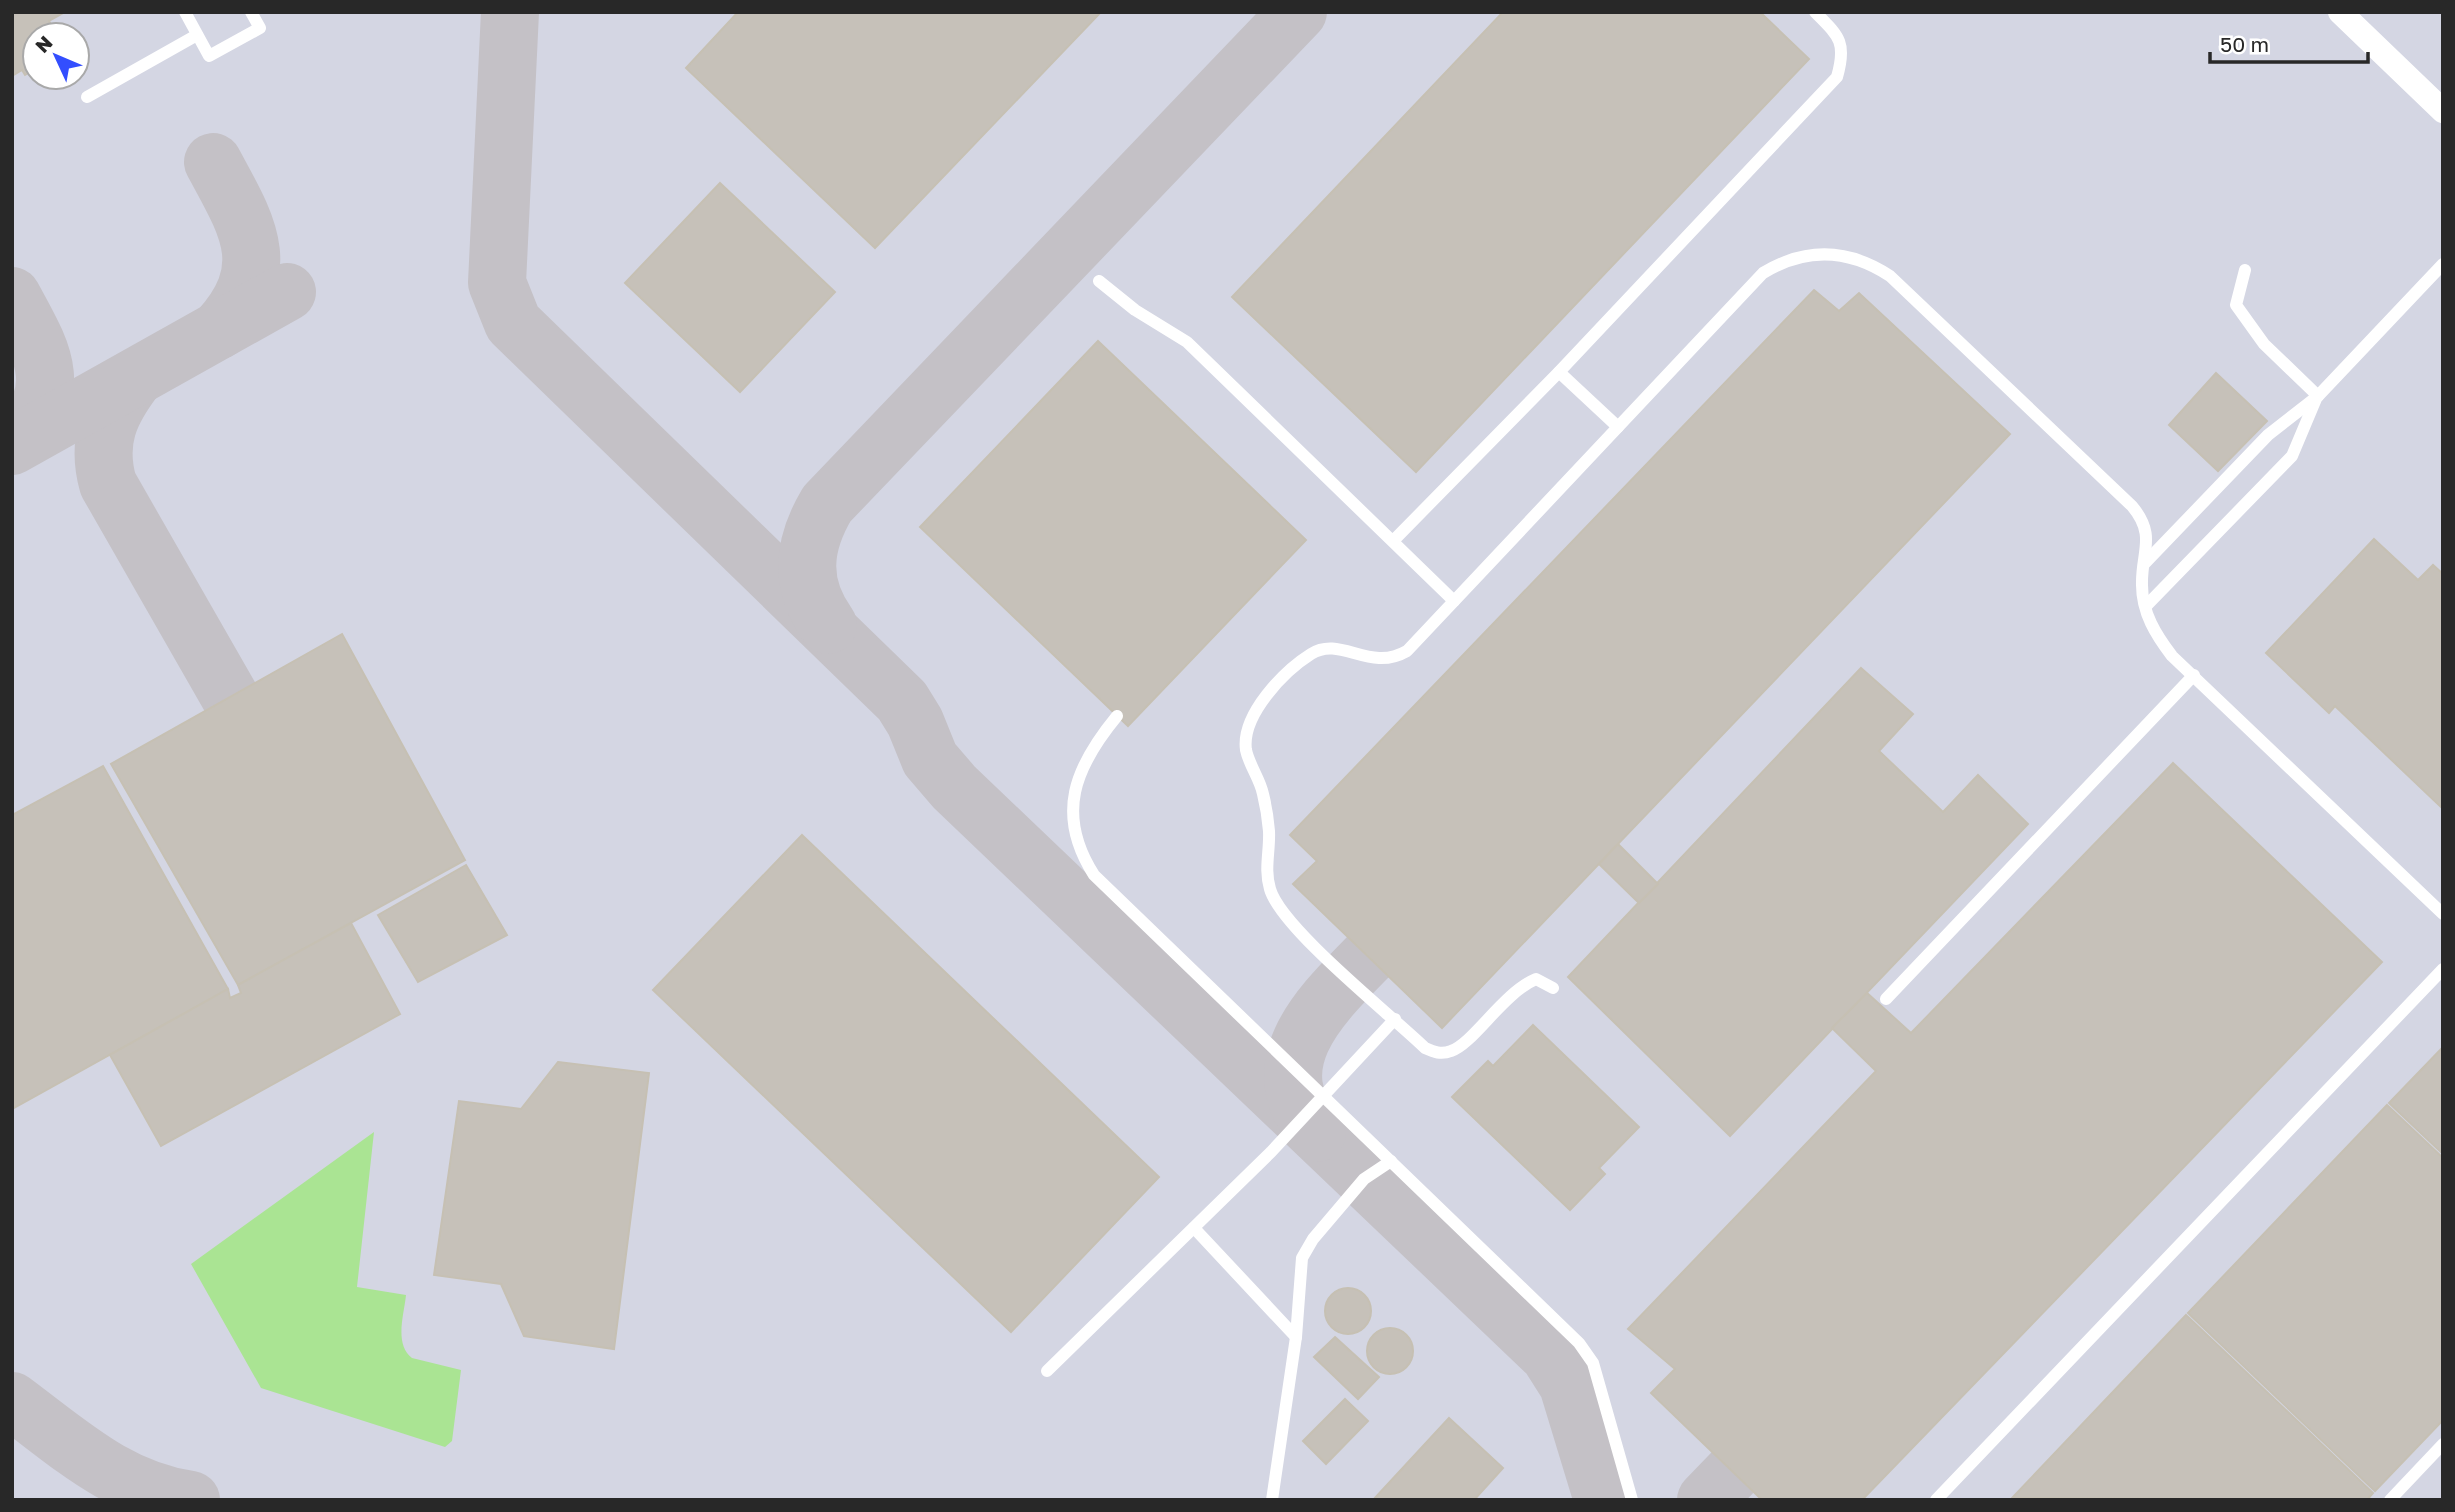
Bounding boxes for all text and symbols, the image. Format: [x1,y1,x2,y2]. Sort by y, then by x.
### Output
north arrow [21,21,91,91]
scale bar [2210,21,2368,65]
text: N [30,31,57,57]
text: 50 m [2220,31,2269,57]

